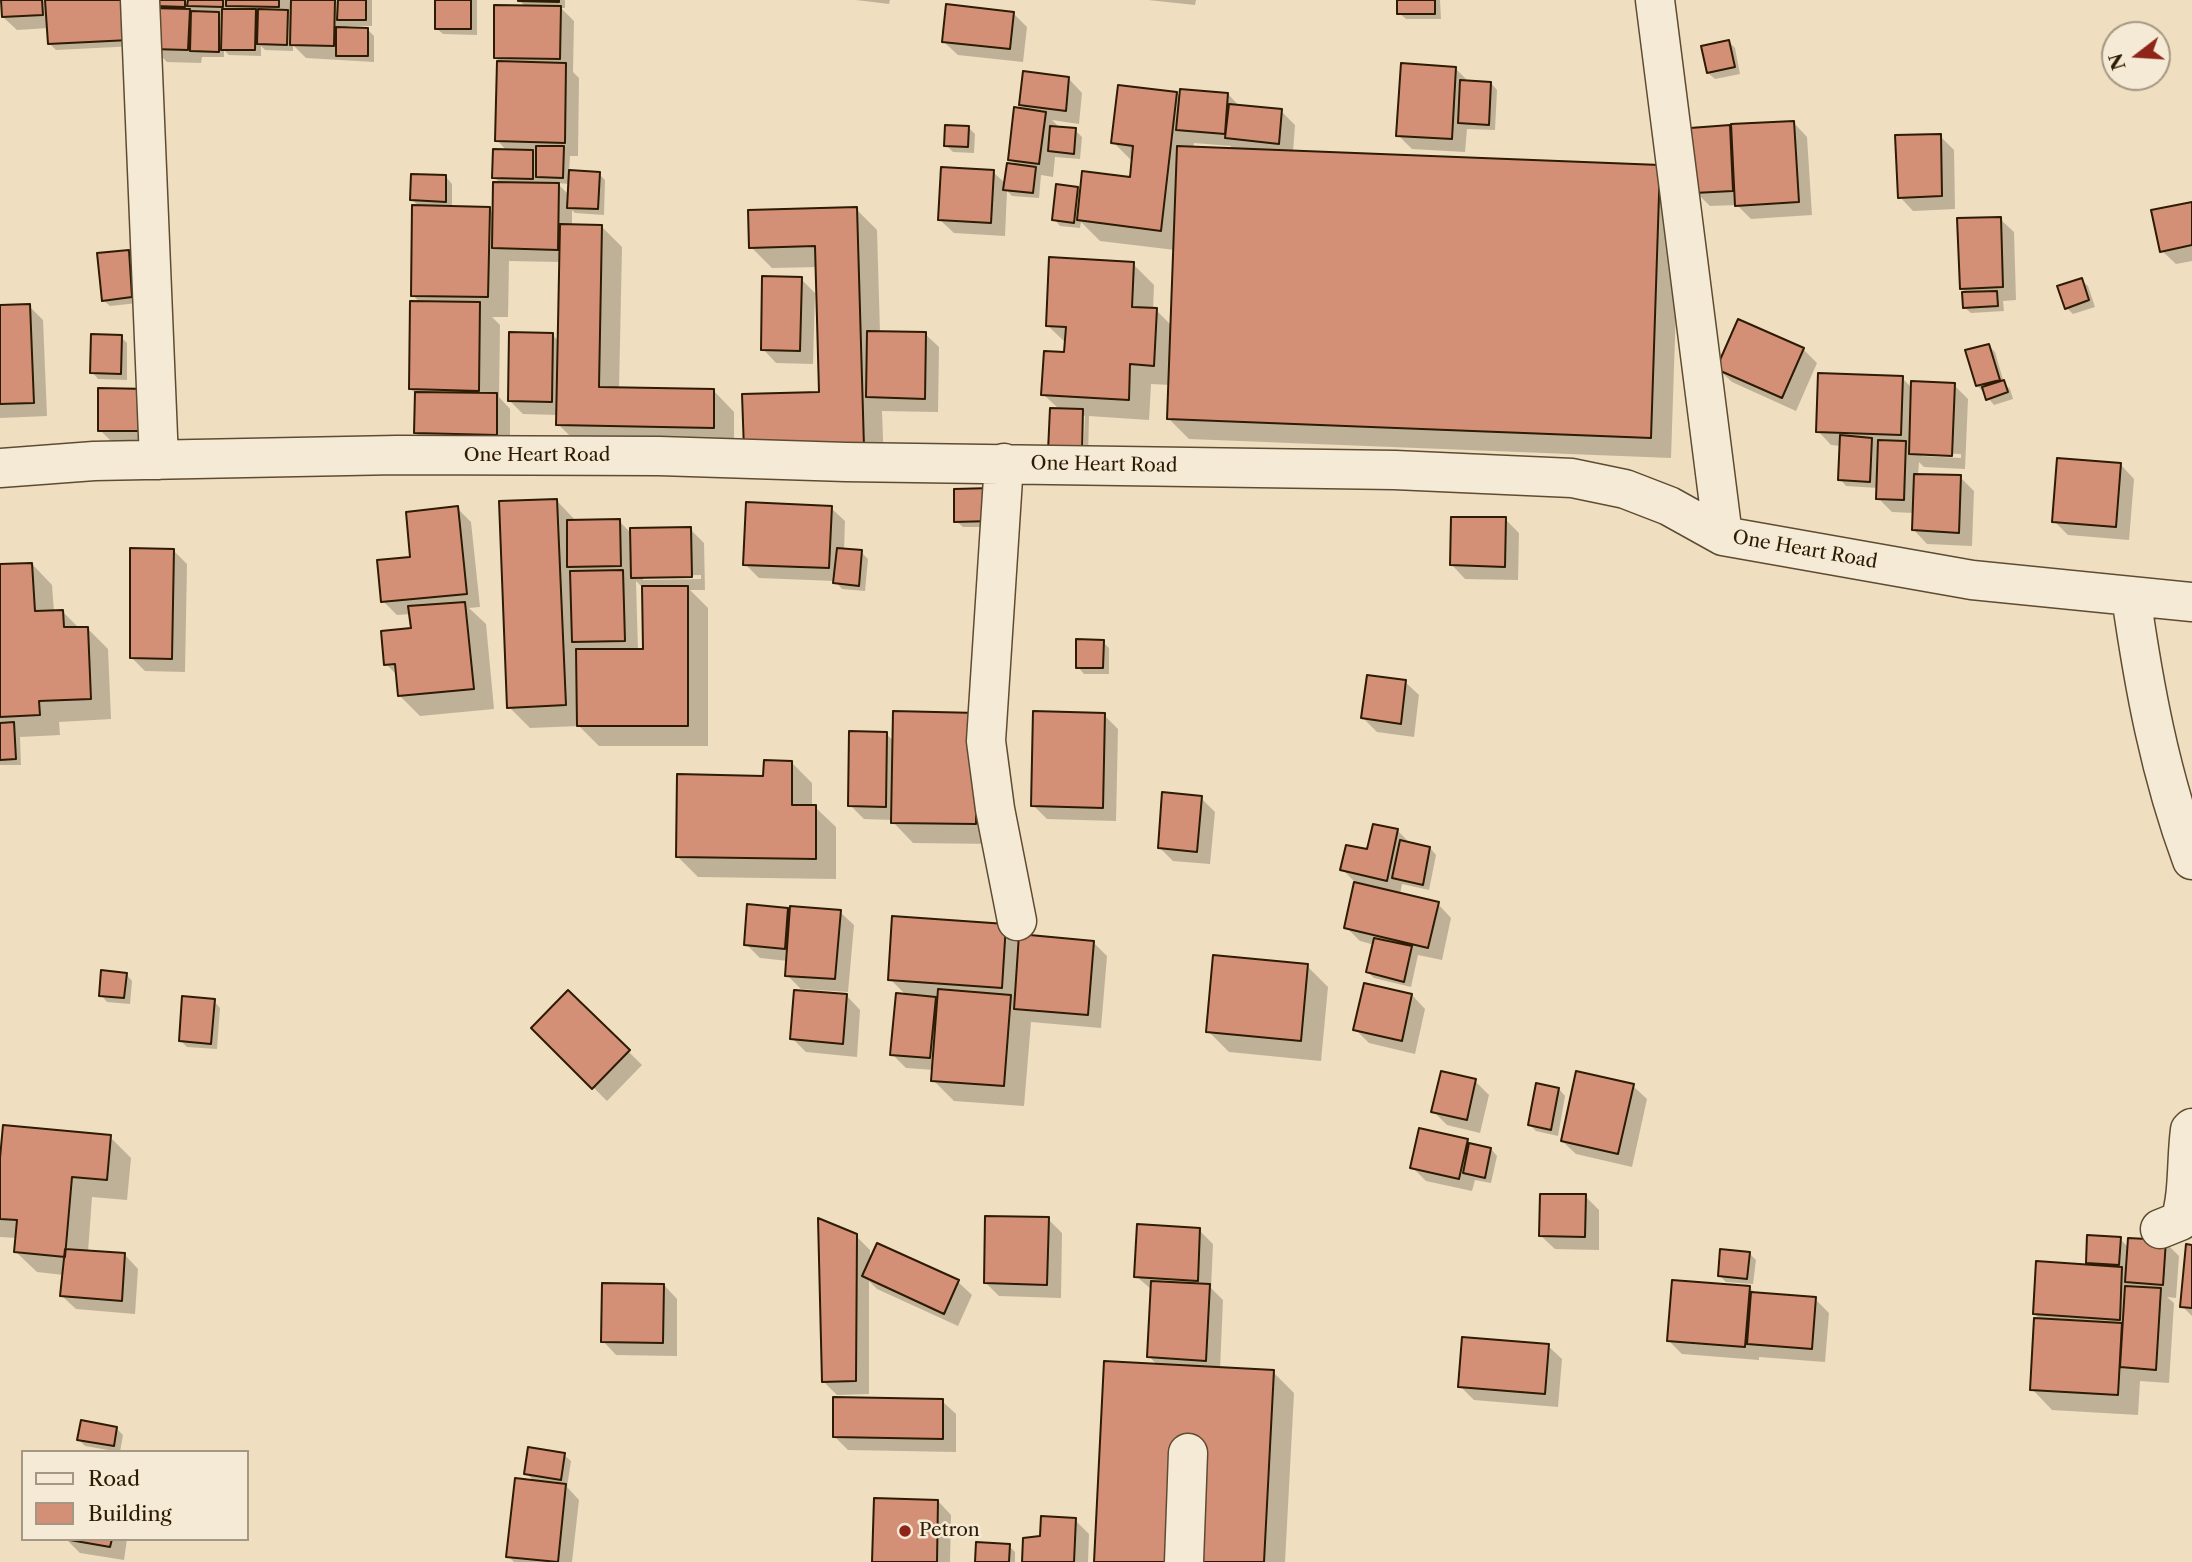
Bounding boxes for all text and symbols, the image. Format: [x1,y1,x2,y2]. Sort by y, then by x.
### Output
north arrow [2101,21,2171,91]
text: N [2104,50,2131,73]
street label: One Heart Road [464,445,610,467]
street label: One Heart Road [1030,452,1178,478]
street label: One Heart Road [1731,526,1879,574]
legend [21,1450,248,1541]
text: Road [88,1466,140,1491]
text: Building [88,1501,172,1526]
place label: Petron [919,1520,980,1542]
marker: Petron [897,1523,913,1539]

